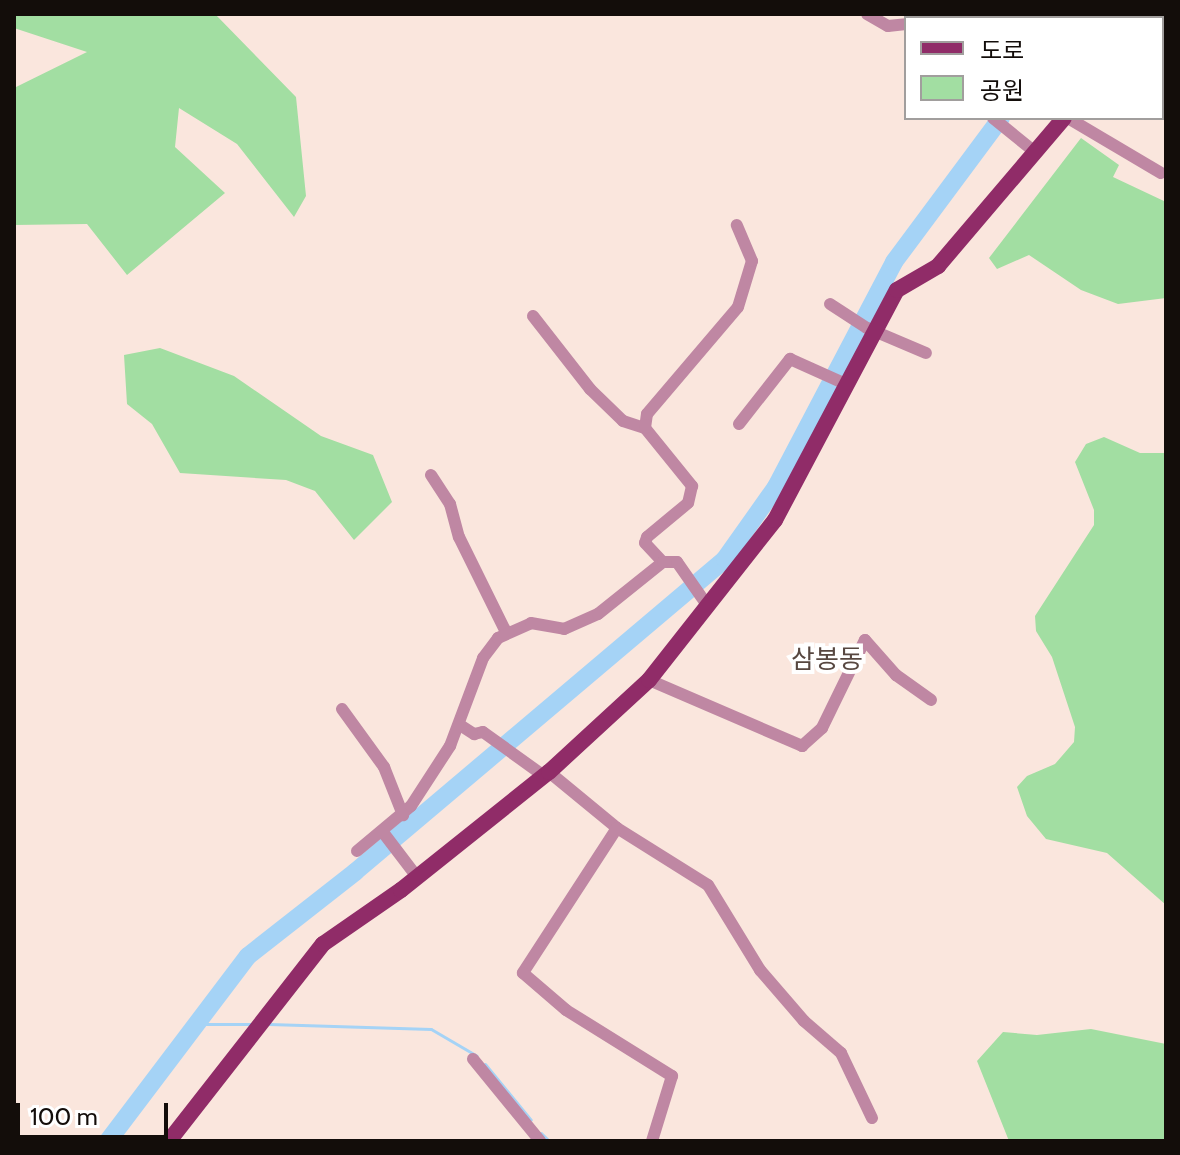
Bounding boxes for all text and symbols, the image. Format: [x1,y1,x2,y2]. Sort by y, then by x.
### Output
legend [904,16,1164,120]
text: 도로 [980,36,1024,65]
text: 공원 [980,76,1024,105]
district label: 삼봉동 [791,644,863,676]
scale bar [20,1087,172,1137]
text: 100 m [30,1102,98,1131]

